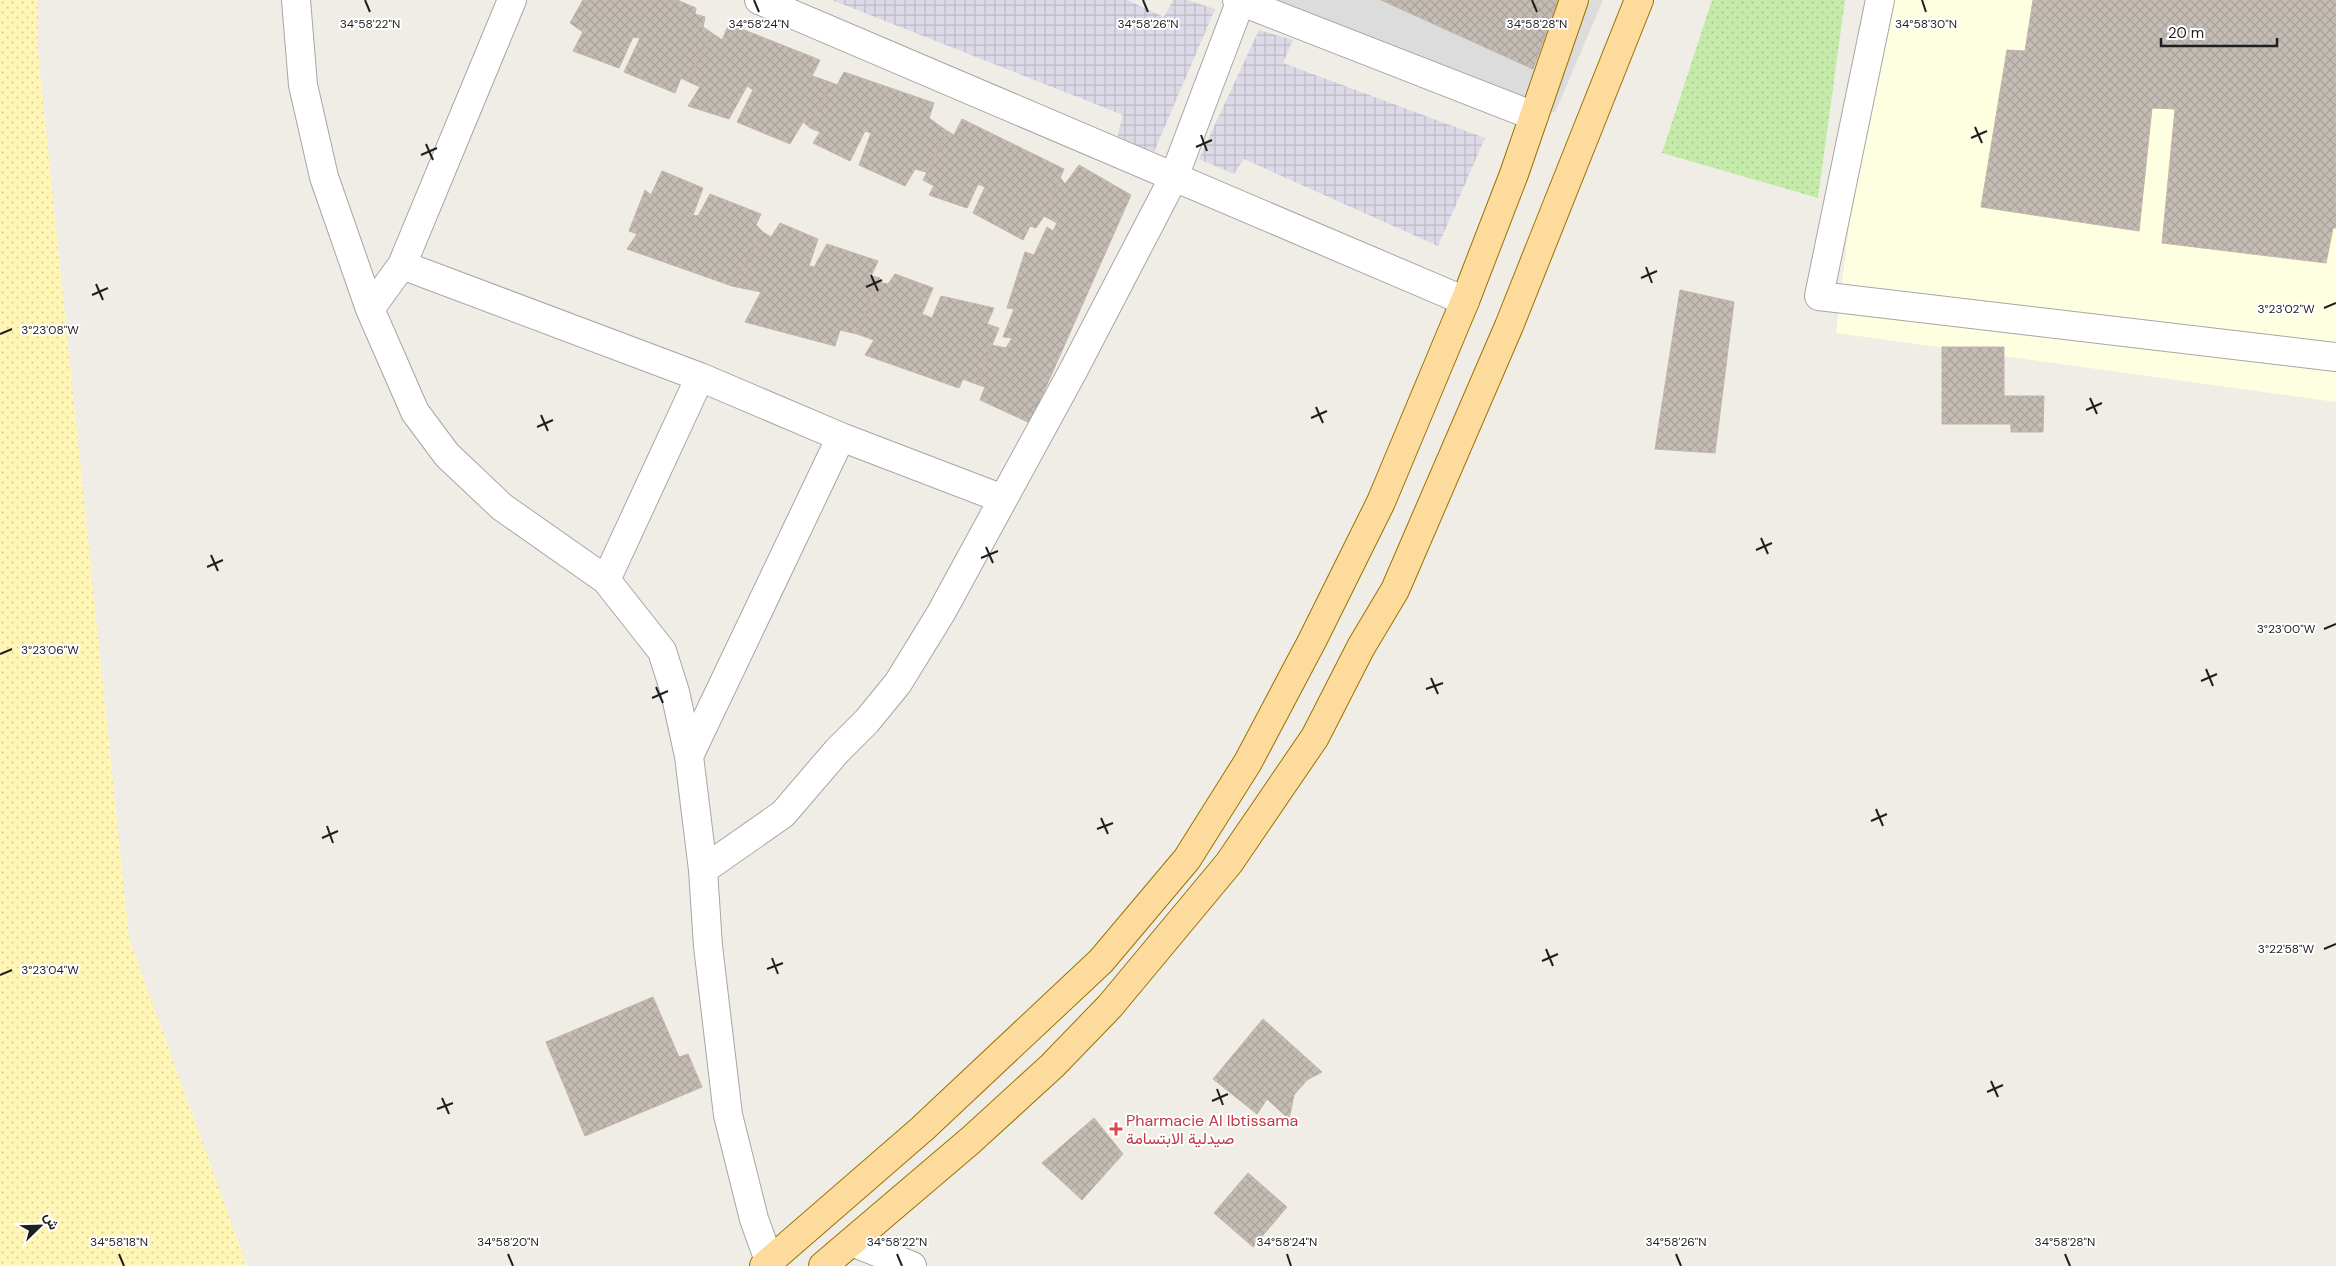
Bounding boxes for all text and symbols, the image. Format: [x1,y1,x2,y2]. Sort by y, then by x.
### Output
scale bar [2161,15,2277,47]
text: 34°58'22"N [340,16,400,32]
text: 34°58'24"N [729,16,789,32]
text: 34°58'26"N [1117,16,1179,32]
text: 34°58'28"N [1507,16,1567,32]
text: 34°58'30"N [1895,16,1957,32]
text: 20 m [2168,23,2204,43]
text: 3°23'02"W [2257,301,2315,317]
text: 3°23'08"W [21,322,79,338]
text: 3°23'00"W [2257,621,2316,637]
text: 3°23'06"W [21,642,79,658]
text: 3°22'58"W [2258,941,2315,957]
text: 3°23'04"W [21,962,79,978]
place label: Pharmacie Al Ibtissama صيدلية الابتسامة [1126,1110,1298,1149]
marker: Pharmacie Al Ibtissama صيدلية الابتسامة [1110,1123,1122,1135]
north arrow [15,1201,65,1251]
text: ش [40,1210,64,1232]
text: 34°58'18"N [90,1234,148,1250]
text: 34°58'20"N [477,1234,539,1250]
text: 34°58'22"N [867,1234,927,1250]
text: 34°58'24"N [1257,1234,1317,1250]
text: 34°58'26"N [1645,1234,1707,1250]
text: 34°58'28"N [2035,1234,2095,1250]

